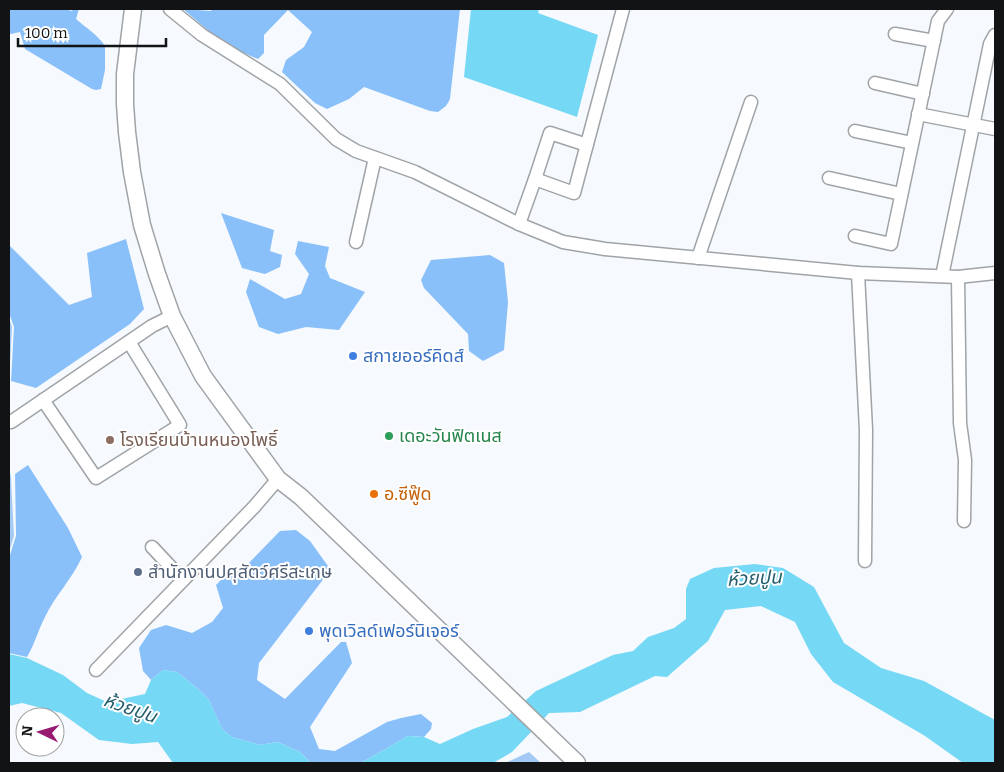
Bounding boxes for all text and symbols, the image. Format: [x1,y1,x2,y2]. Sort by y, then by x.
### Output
scale bar [18,15,165,47]
text: 100 m [25,24,68,42]
place label: สกายออร์คิดส์ [363,345,464,367]
marker: สกายออร์คิดส์ [347,350,359,362]
place label: เดอะวันฟิตเนส [399,425,502,447]
place label: โรงเรียนบ้านหนองโพธิ์ [120,429,278,451]
marker: เดอะวันฟิตเนส [383,430,395,442]
marker: โรงเรียนบ้านหนองโพธิ์ [104,434,116,446]
place label: อ.ซีฟู๊ด [384,483,432,506]
marker: อ.ซีฟู๊ด [368,488,380,500]
place label: สำนักงานปศุสัตว์ศรีสะเกษ [148,561,332,583]
water label: ห้วยปูน [726,565,783,592]
marker: สำนักงานปศุสัตว์ศรีสะเกษ [132,566,144,578]
place label: พุดเวิลด์เฟอร์นิเจอร์ [319,620,460,642]
marker: พุดเวิลด์เฟอร์นิเจอร์ [303,625,315,637]
water label: ห้วยปูน [100,688,161,729]
north arrow [15,707,65,757]
text: N [19,725,37,737]

